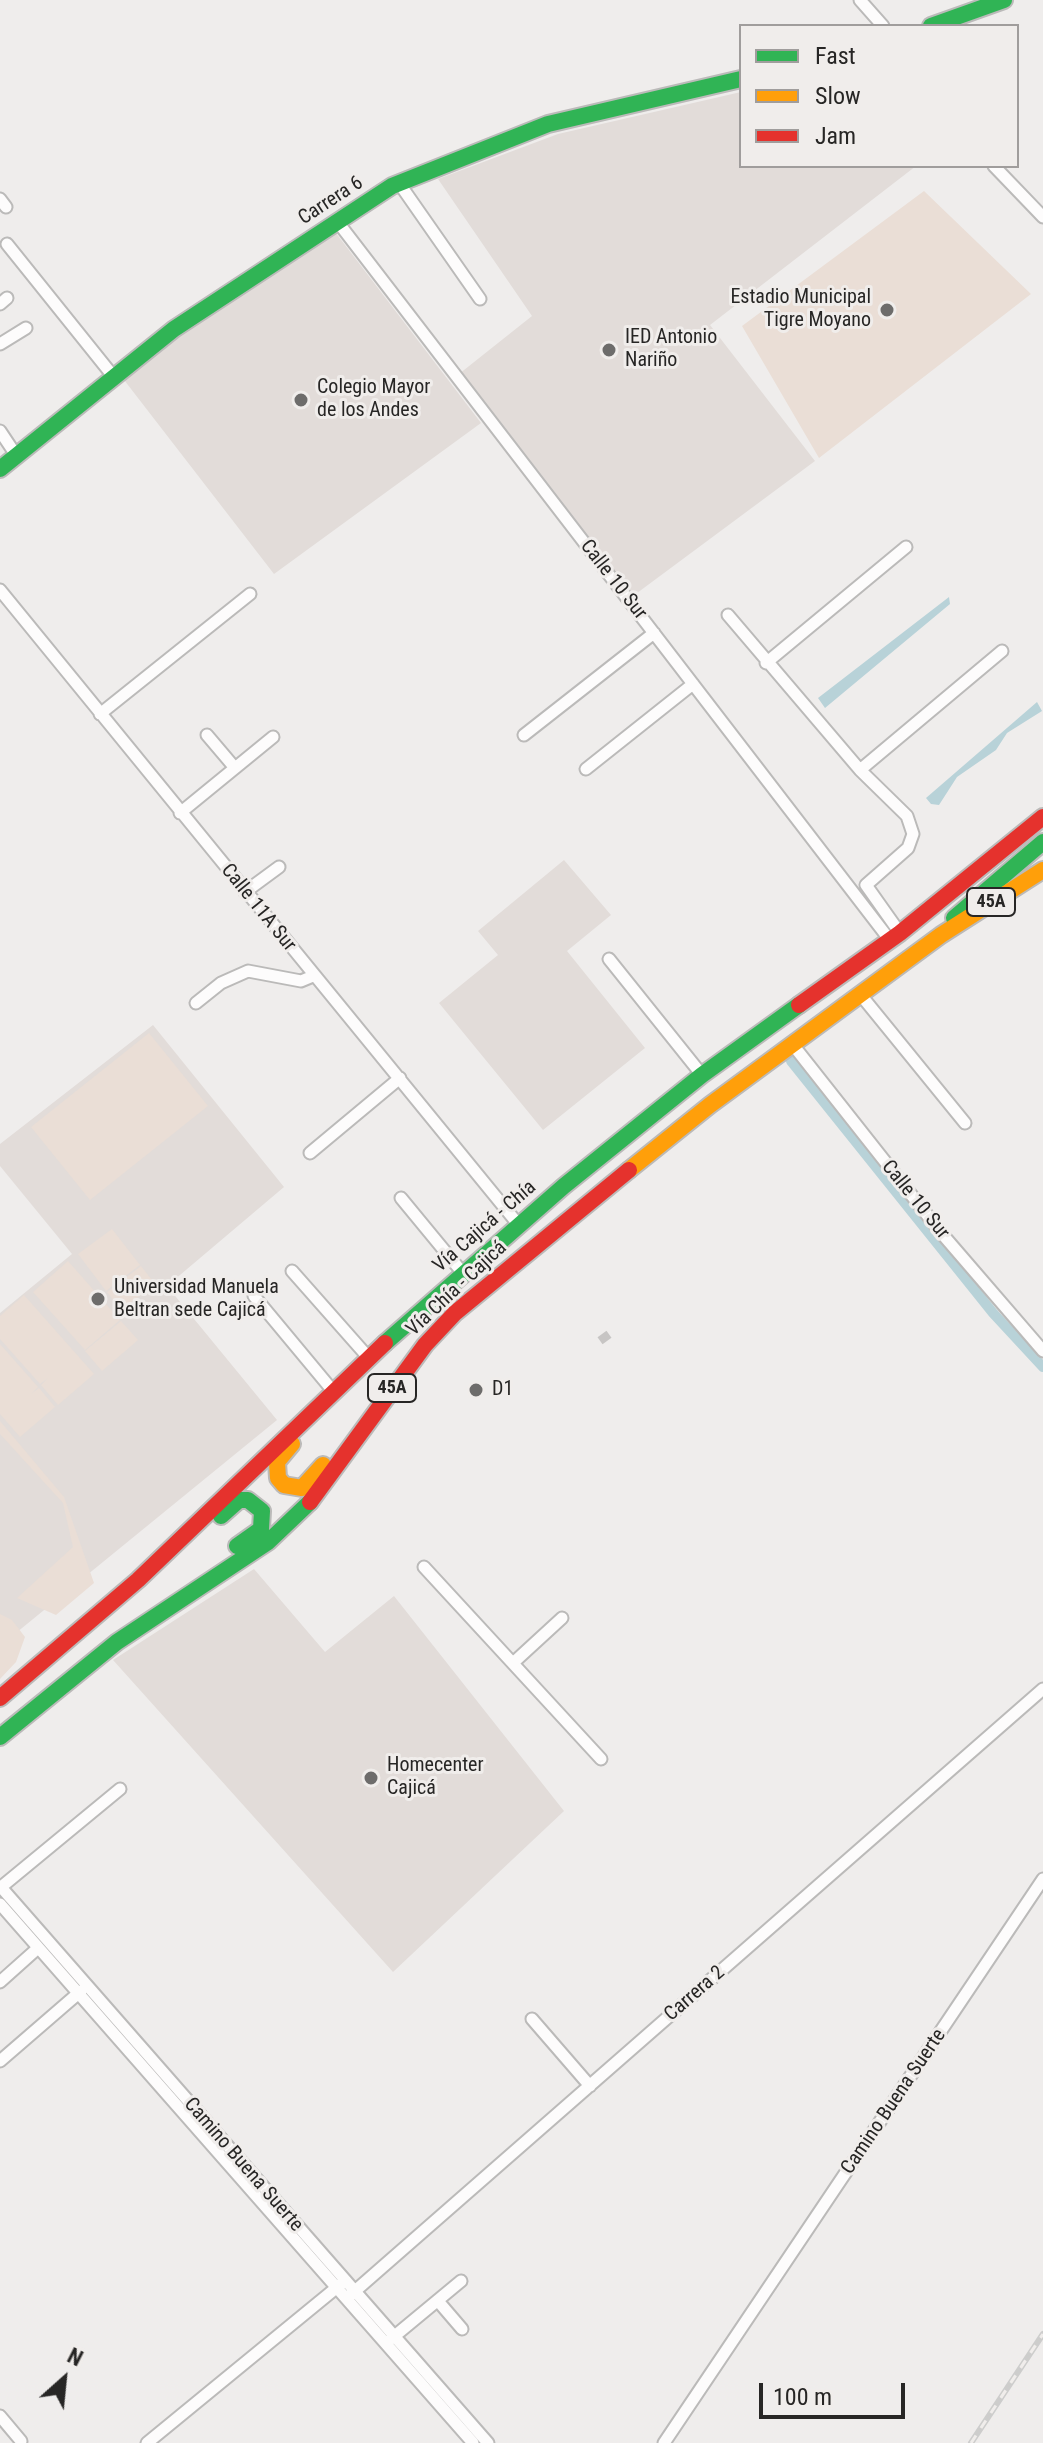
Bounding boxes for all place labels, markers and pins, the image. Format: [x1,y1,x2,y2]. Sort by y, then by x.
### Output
place label: Estadio Municipal Tigre Moyano [730,286,871,333]
marker: Estadio Municipal Tigre Moyano [878,301,896,319]
place label: IED Antonio Nariño [625,326,717,373]
marker: IED Antonio Nariño [600,341,618,359]
place label: Colegio Mayor de los Andes [317,376,430,423]
marker: Colegio Mayor de los Andes [292,391,310,409]
place label: Universidad Manuela Beltran sede Cajicá [114,1276,279,1323]
marker: Universidad Manuela Beltran sede Cajicá [89,1290,107,1308]
place label: D1 [492,1378,513,1402]
marker: D1 [467,1381,485,1399]
place label: Homecenter Cajicá [387,1754,484,1801]
marker: Homecenter Cajicá [362,1769,380,1787]

